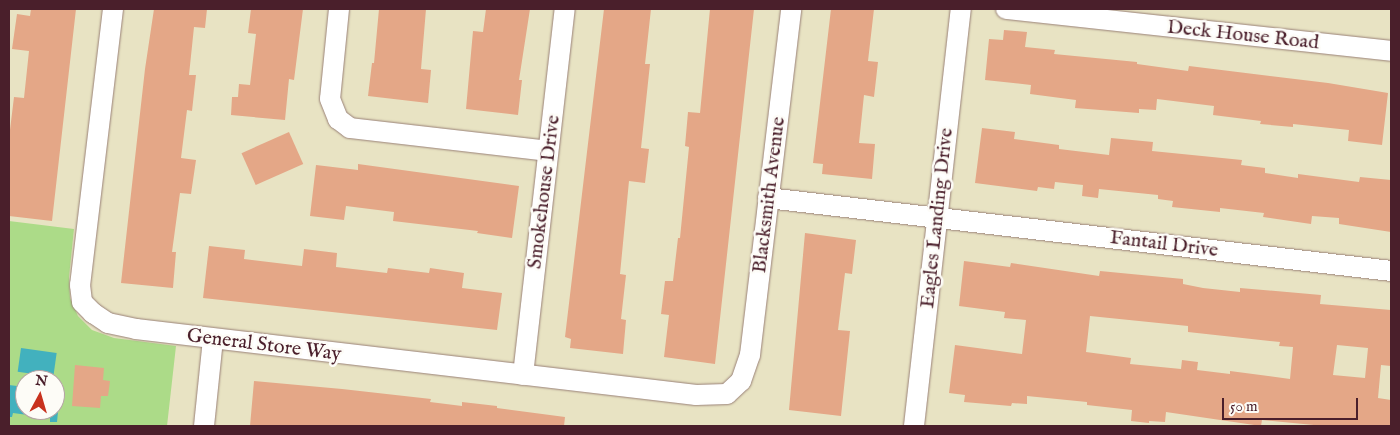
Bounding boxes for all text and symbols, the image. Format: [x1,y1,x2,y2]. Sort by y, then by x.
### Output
street label: Deck House Road [1166,15,1320,55]
street label: Smokehouse Drive [523,114,565,270]
street label: Blacksmith Avenue [747,115,791,275]
street label: Eagles Landing Drive [916,127,958,309]
street label: Fantail Drive [1108,225,1220,263]
street label: General Store Way [185,324,343,366]
north arrow [15,370,65,420]
text: N [34,371,48,391]
scale bar [1225,388,1361,420]
text: 50 m [1230,397,1258,416]

